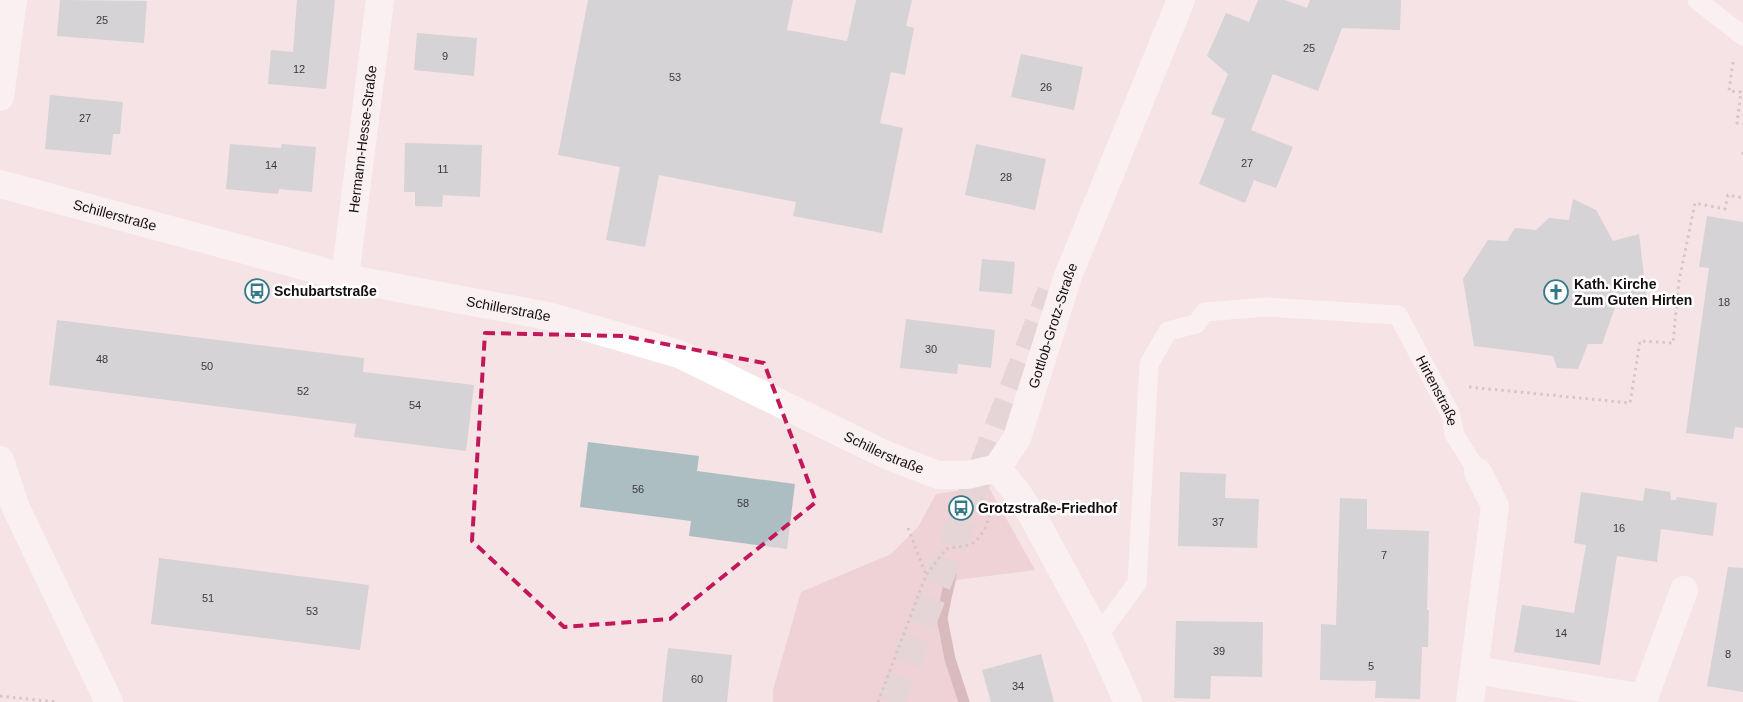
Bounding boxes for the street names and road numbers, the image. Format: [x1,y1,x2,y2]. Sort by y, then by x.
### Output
street label: Hermann-Hesse-Straße [345,64,380,214]
street label: Schillerstraße [71,196,159,234]
street label: Gottlob-Grotz-Straße [1025,260,1081,390]
street label: Schillerstraße [465,293,552,324]
street label: Hirtenstraße [1413,353,1461,427]
street label: Schillerstraße [841,428,926,477]

